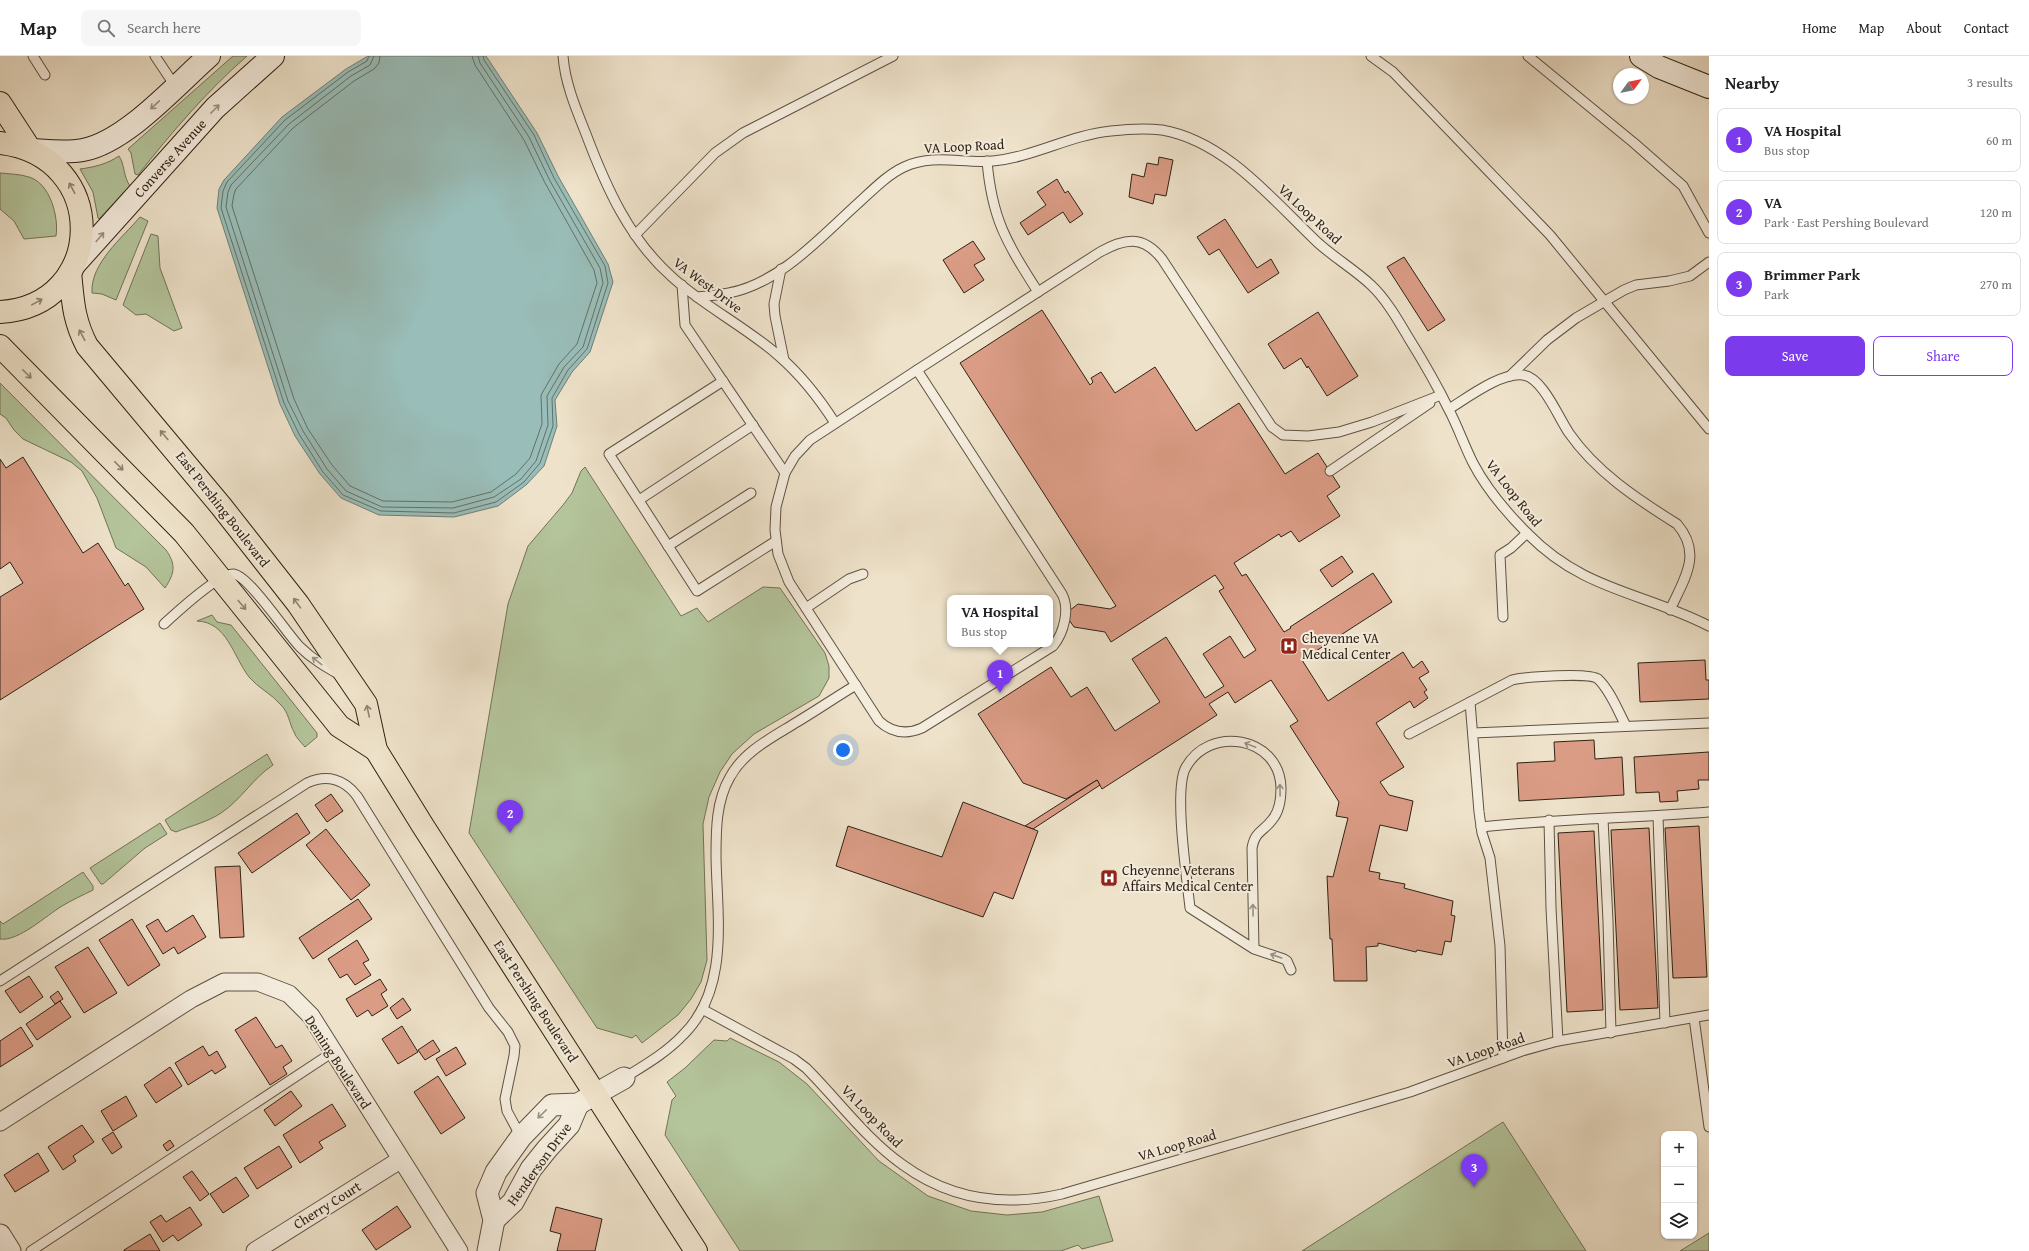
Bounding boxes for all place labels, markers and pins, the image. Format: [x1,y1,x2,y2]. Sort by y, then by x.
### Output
place label: Cheyenne VA Medical Center [1302,628,1391,664]
hospital icon: Cheyenne VA Medical Center [1279,636,1299,656]
pin: 1 [987,660,1013,693]
pin: 2 [497,800,523,833]
place label: Cheyenne Veterans Affairs Medical Center [1122,860,1253,896]
hospital icon: Cheyenne Veterans Affairs Medical Center [1099,868,1119,888]
pin: 3 [1461,1154,1487,1187]

